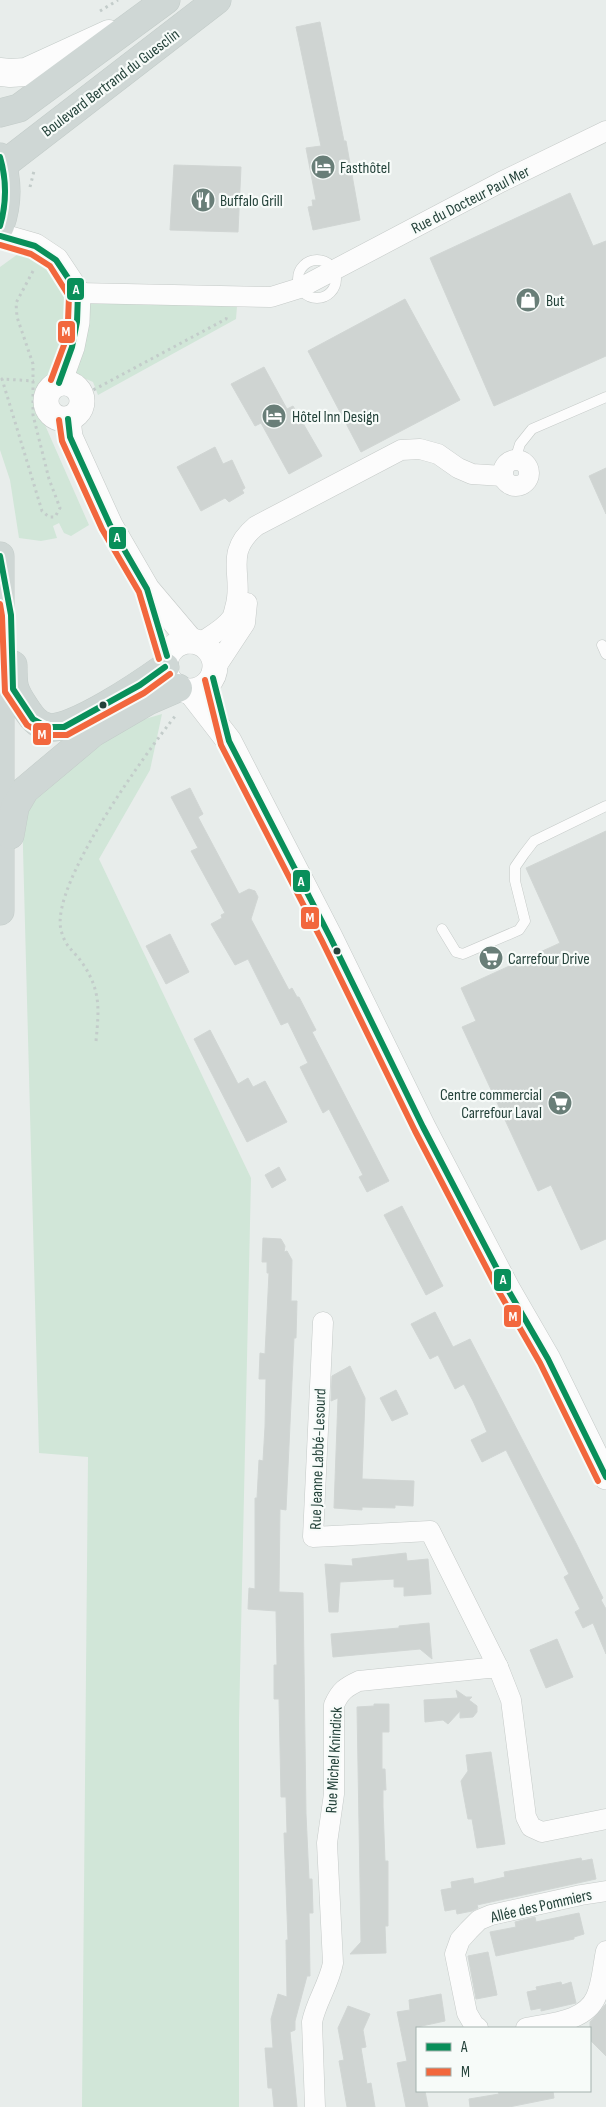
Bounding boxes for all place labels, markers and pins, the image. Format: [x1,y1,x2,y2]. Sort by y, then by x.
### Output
hotel icon: Fasthôtel [310,154,336,180]
place label: Fasthôtel [340,159,390,178]
restaurant icon: Buffalo Grill [190,187,216,213]
place label: Buffalo Grill [220,192,283,211]
shop icon: But [515,287,541,313]
place label: But [546,292,565,311]
hotel icon: Hôtel Inn Design [261,403,287,429]
place label: Hôtel Inn Design [292,408,379,427]
unlabelled marker [98,700,108,710]
supermarket icon: Carrefour Drive [478,945,504,971]
unlabelled marker [332,946,342,956]
place label: Carrefour Drive [508,950,590,969]
place label: Centre commercial Carrefour Laval [440,1086,542,1123]
supermarket icon: Centre commercial Carrefour Laval [547,1090,573,1116]

